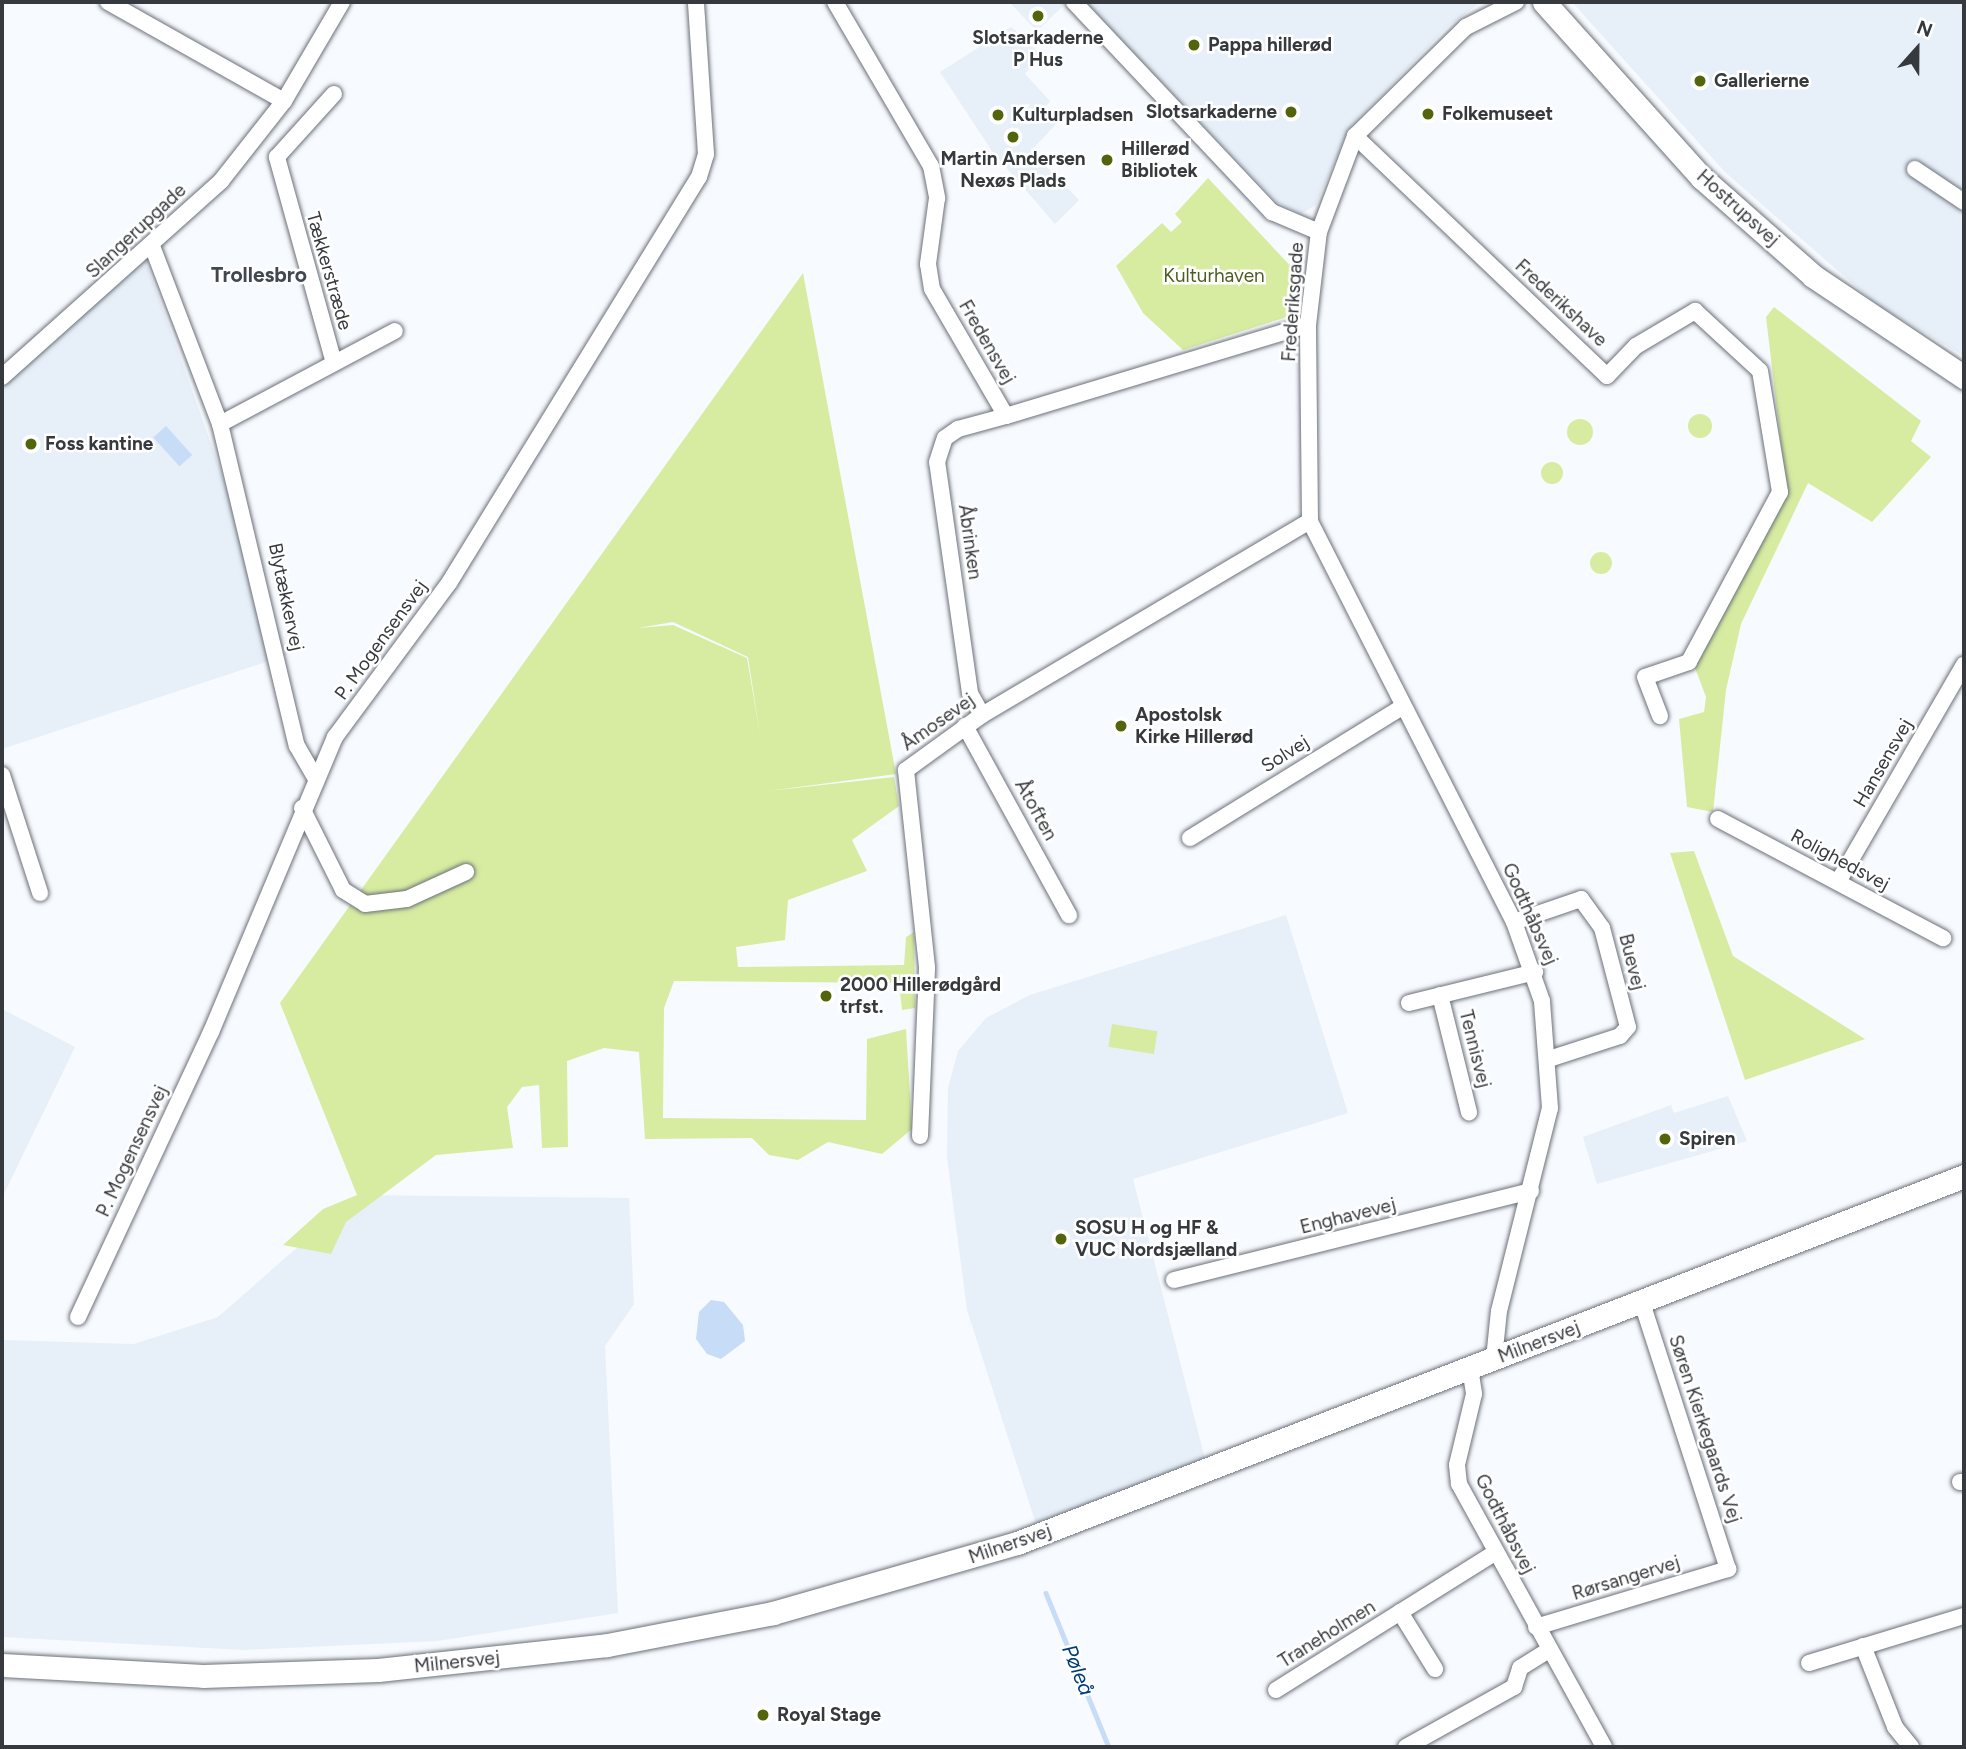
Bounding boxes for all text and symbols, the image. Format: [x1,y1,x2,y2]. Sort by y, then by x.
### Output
marker: Slotsarkaderne P Hus [1030,8,1046,24]
north arrow [1882,14,1952,84]
text: N [1914,16,1936,42]
place label: Slotsarkaderne P Hus [972,27,1104,71]
place label: Pappa hillerød [1208,34,1332,56]
marker: Pappa hillerød [1186,37,1202,53]
place label: Gallerierne [1714,70,1809,92]
marker: Gallerierne [1692,73,1708,89]
place label: Slotsarkaderne [1146,101,1277,123]
place label: Folkemuseet [1442,103,1553,125]
place label: Kulturpladsen [1012,104,1133,126]
marker: Slotsarkaderne [1283,104,1299,120]
marker: Folkemuseet [1420,106,1436,122]
marker: Kulturpladsen [990,107,1006,123]
marker: Martin Andersen Nexøs Plads [1005,129,1021,145]
place label: Hillerød Bibliotek [1121,138,1198,182]
place label: Martin Andersen Nexøs Plads [940,148,1086,192]
marker: Hillerød Bibliotek [1099,152,1115,168]
street label: Hostrupsvej [1692,165,1784,251]
street label: Slangerupgade [81,179,191,283]
street label: Tækkerstræde [301,209,357,333]
street label: Frederiksgade [1277,242,1309,362]
street label: Frederikshave [1510,255,1612,351]
district label: Trollesbro [211,262,307,288]
park label: Kulturhaven [1163,265,1265,287]
street label: Fredensvej [954,296,1020,388]
place label: Foss kantine [45,433,153,455]
marker: Foss kantine [23,436,39,452]
street label: Åbrinken [953,503,987,581]
street label: Blytækkervej [263,541,309,653]
street label: P. Mogensensvej [330,576,432,704]
street label: Åmosevej [897,689,979,755]
place label: Apostolsk Kirke Hillerød [1135,704,1253,748]
street label: Hansensvej [1849,715,1917,811]
marker: Apostolsk Kirke Hillerød [1113,718,1129,734]
street label: Solvej [1257,731,1313,777]
street label: Åtoften [1010,776,1062,844]
street label: Rolighedsvej [1787,824,1893,896]
street label: Godthåbsvej [1497,859,1563,969]
street label: Buevej [1614,931,1650,993]
place label: 2000 Hillerødgård trfst. [840,974,1001,1018]
marker: 2000 Hillerødgård trfst. [818,988,834,1004]
street label: Tennisvej [1454,1008,1496,1090]
street label: P. Mogensensvej [92,1082,172,1220]
place label: Spiren [1679,1128,1735,1150]
marker: Spiren [1657,1131,1673,1147]
street label: Enghavevej [1298,1193,1398,1239]
place label: SOSU H og HF & VUC Nordsjælland [1075,1217,1237,1261]
marker: SOSU H og HF & VUC Nordsjælland [1053,1231,1069,1247]
street label: Milnersvej [1495,1316,1583,1368]
street label: Søren Kierkegaards Vej [1664,1332,1746,1526]
street label: Godthåbsvej [1470,1470,1540,1578]
street label: Milnersvej [966,1519,1054,1569]
street label: Rørsangervej [1569,1551,1683,1605]
street label: Traneholmen [1274,1595,1380,1673]
water label: Pøleå [1056,1641,1100,1699]
street label: Milnersvej [413,1646,501,1678]
place label: Royal Stage [777,1704,881,1726]
marker: Royal Stage [755,1707,771,1723]

